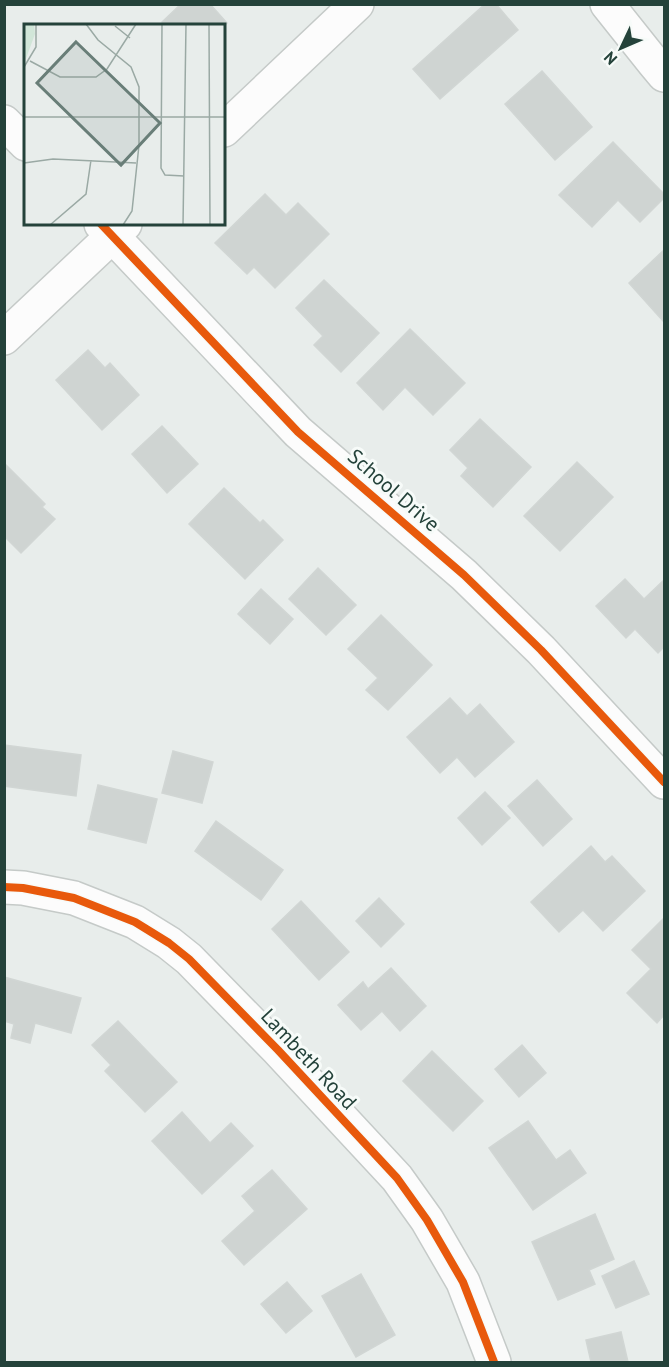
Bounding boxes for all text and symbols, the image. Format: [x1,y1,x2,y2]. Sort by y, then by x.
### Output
north arrow [591,18,651,78]
inset map [24,24,225,225]
text: N [599,48,621,69]
street label: School Drive [342,443,446,537]
street label: Lambeth Road [255,1003,363,1115]

